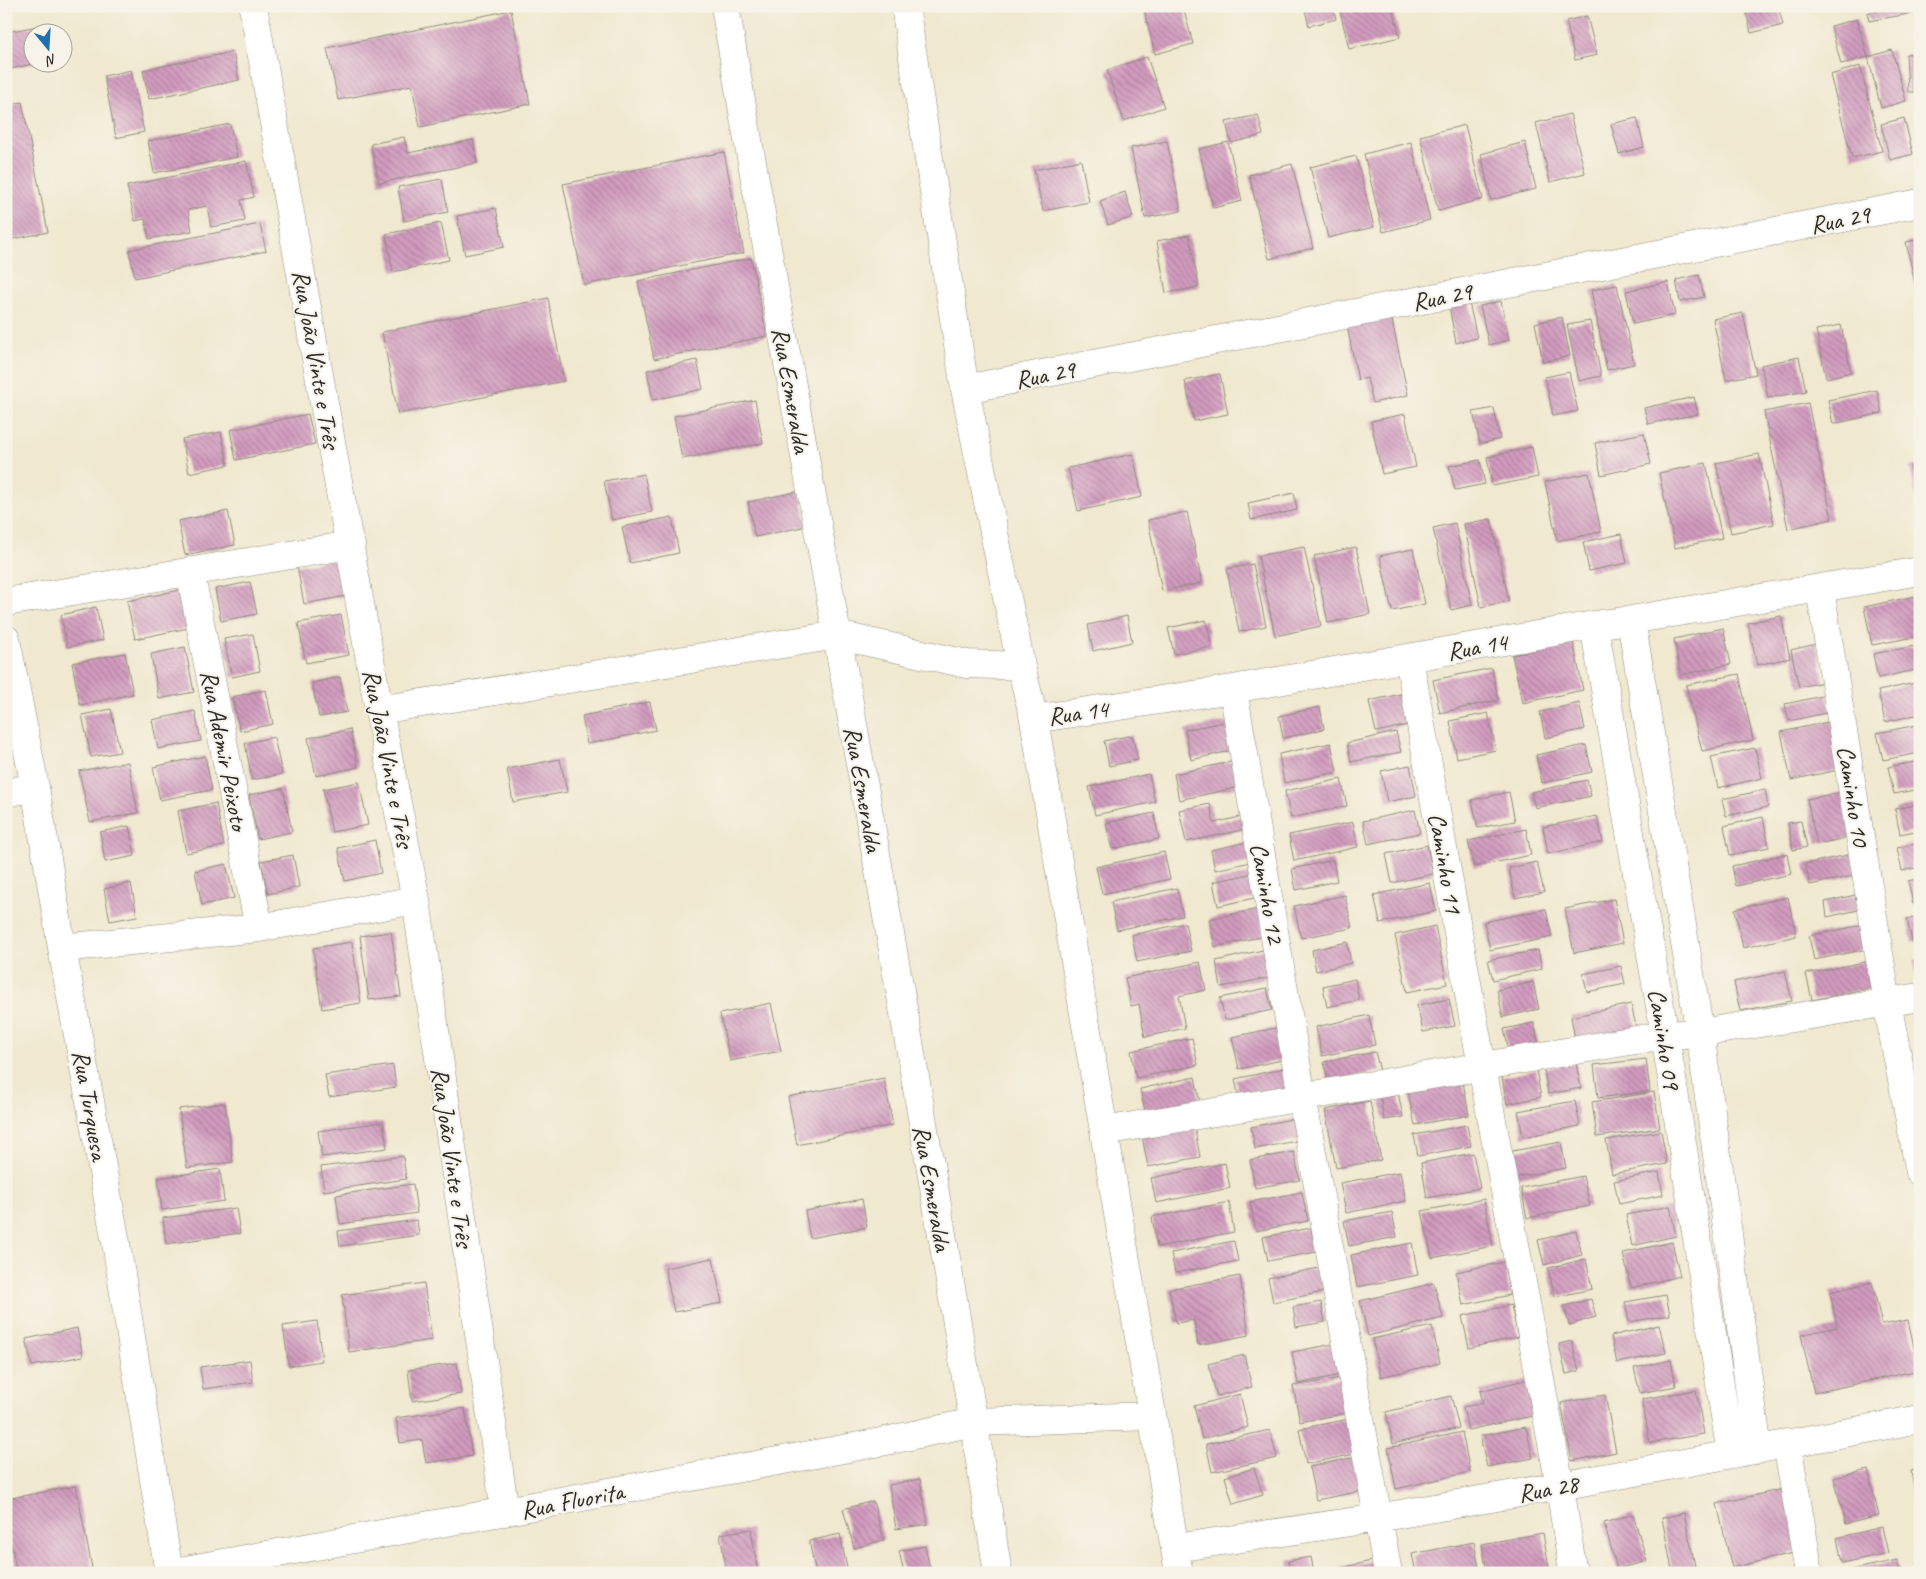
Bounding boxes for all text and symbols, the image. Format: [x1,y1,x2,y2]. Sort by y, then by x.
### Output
north arrow [22,22,72,72]
text: N [43,50,59,70]
street label: Rua 29 [1807,198,1875,241]
street label: Rua João Vinte e Três [285,267,348,453]
street label: Rua 29 [1409,275,1477,318]
street label: Rua Esmeralda [764,325,818,458]
street label: Rua 29 [1012,353,1080,396]
street label: Rua 14 [1445,625,1512,668]
street label: Rua João Vinte e Três [355,666,421,852]
street label: Rua Ademir Peixoto [193,667,256,836]
street label: Rua 14 [1046,693,1113,733]
street label: Rua Esmeralda [836,724,890,857]
street label: Caminho 10 [1829,744,1877,850]
street label: Caminho 11 [1420,810,1470,918]
street label: Caminho 12 [1242,840,1292,948]
street label: Caminho 09 [1640,987,1688,1093]
street label: Rua Turquesa [65,1048,116,1165]
street label: Rua João Vinte e Três [424,1065,481,1251]
street label: Rua Esmeralda [905,1123,959,1256]
street label: Rua 28 [1516,1467,1583,1510]
street label: Rua Fluorita [518,1475,629,1527]

